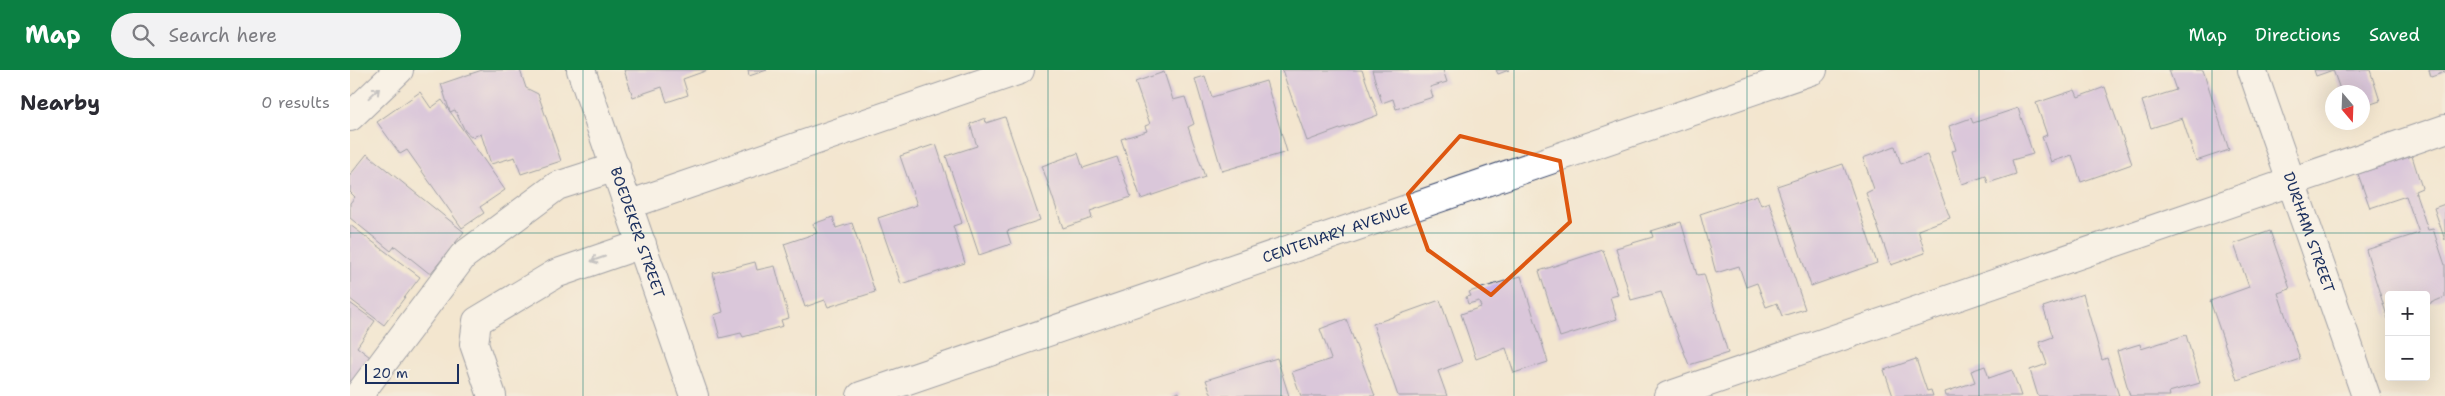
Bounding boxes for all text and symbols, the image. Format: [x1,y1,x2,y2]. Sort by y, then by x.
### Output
search box [111,13,461,58]
text: Map [25,19,81,51]
icon: search [129,21,157,49]
text: Search here [169,23,277,48]
text: Map [2189,23,2227,47]
text: Directions [2255,23,2341,47]
text: Saved [2369,23,2420,47]
north arrow [2325,85,2370,130]
one-way arrow [368,87,381,99]
text: Nearby [20,89,100,117]
text: 0 results [261,92,330,113]
street label: BOEDEKER STREET [605,164,669,301]
street label: DURHAM STREET [2278,169,2339,295]
street label: CENTENARY AVENUE [1260,199,1412,268]
one-way arrow [591,255,606,264]
map controls [2385,291,2430,381]
button: + [2385,291,2430,336]
button: − [2385,336,2430,381]
scale bar [365,361,459,384]
text: 20 m [372,364,408,382]

